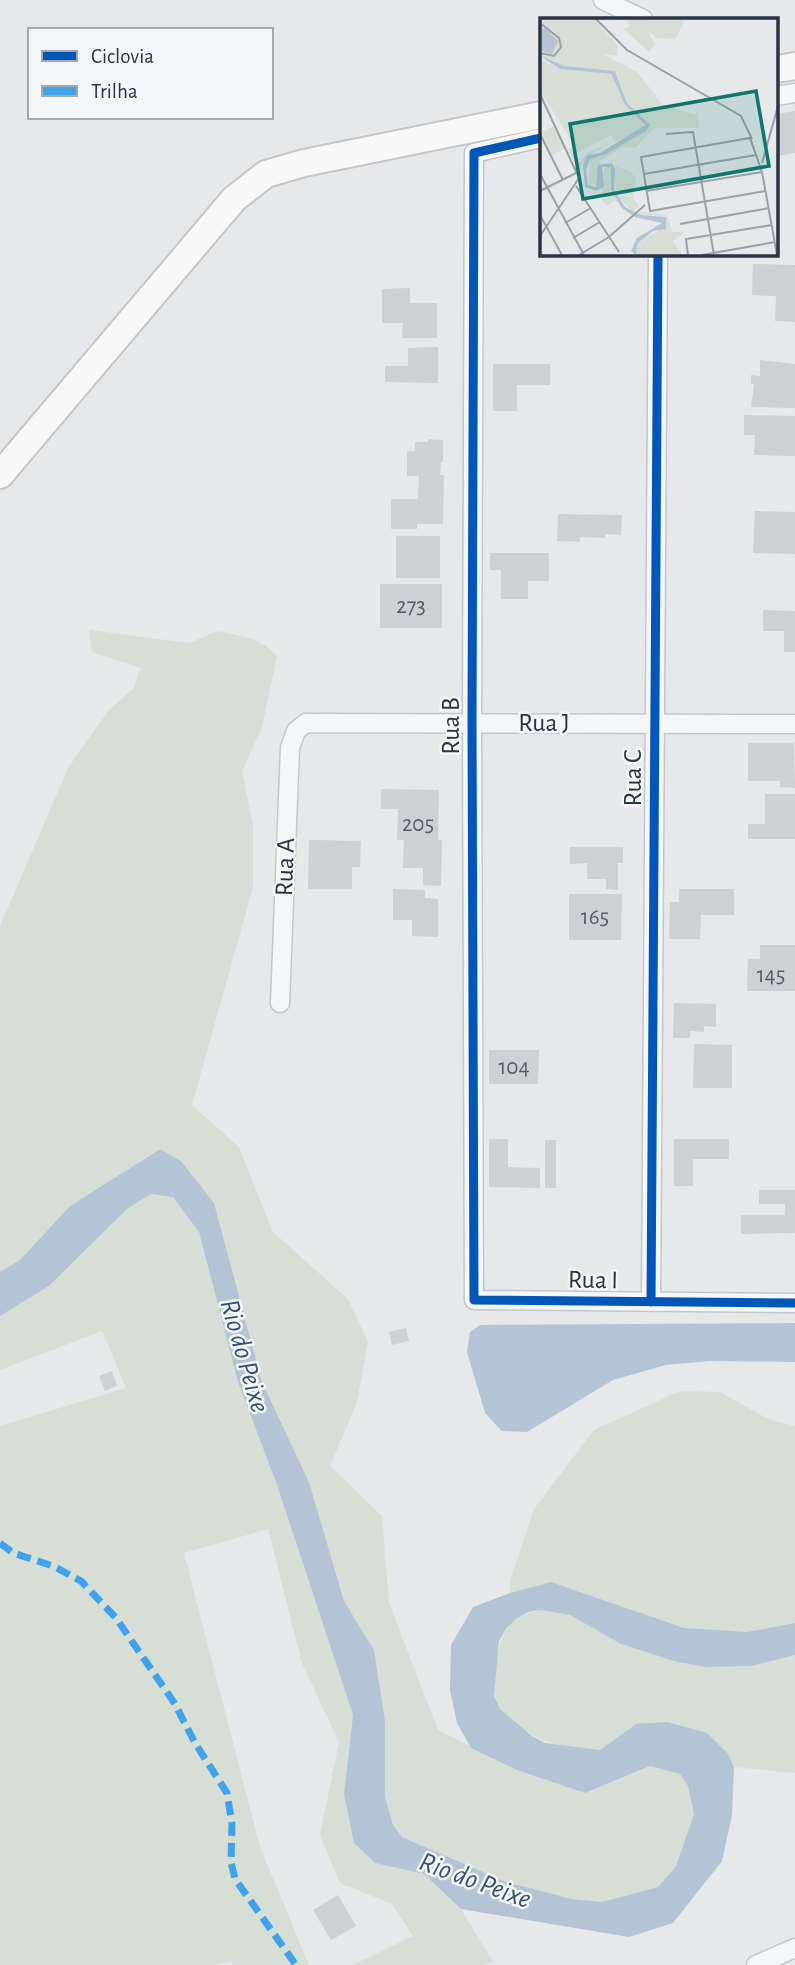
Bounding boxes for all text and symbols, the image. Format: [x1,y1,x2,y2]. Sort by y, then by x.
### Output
inset map [540,18,778,256]
legend [28,28,273,119]
text: Ciclovia [91,46,154,67]
text: Trilha [91,81,138,102]
house number: 273 [396,595,426,618]
street label: Rua B [438,697,464,755]
street label: Rua J [518,710,570,736]
street label: Rua C [620,750,646,807]
house number: 205 [402,813,434,836]
street label: Rua A [271,837,299,897]
house number: 165 [581,906,609,929]
house number: 145 [757,964,785,987]
house number: 104 [498,1056,530,1079]
street label: Rua I [568,1267,618,1293]
water label: Rio do Peixe [214,1296,274,1416]
water label: Rio do Peixe [415,1848,535,1914]

